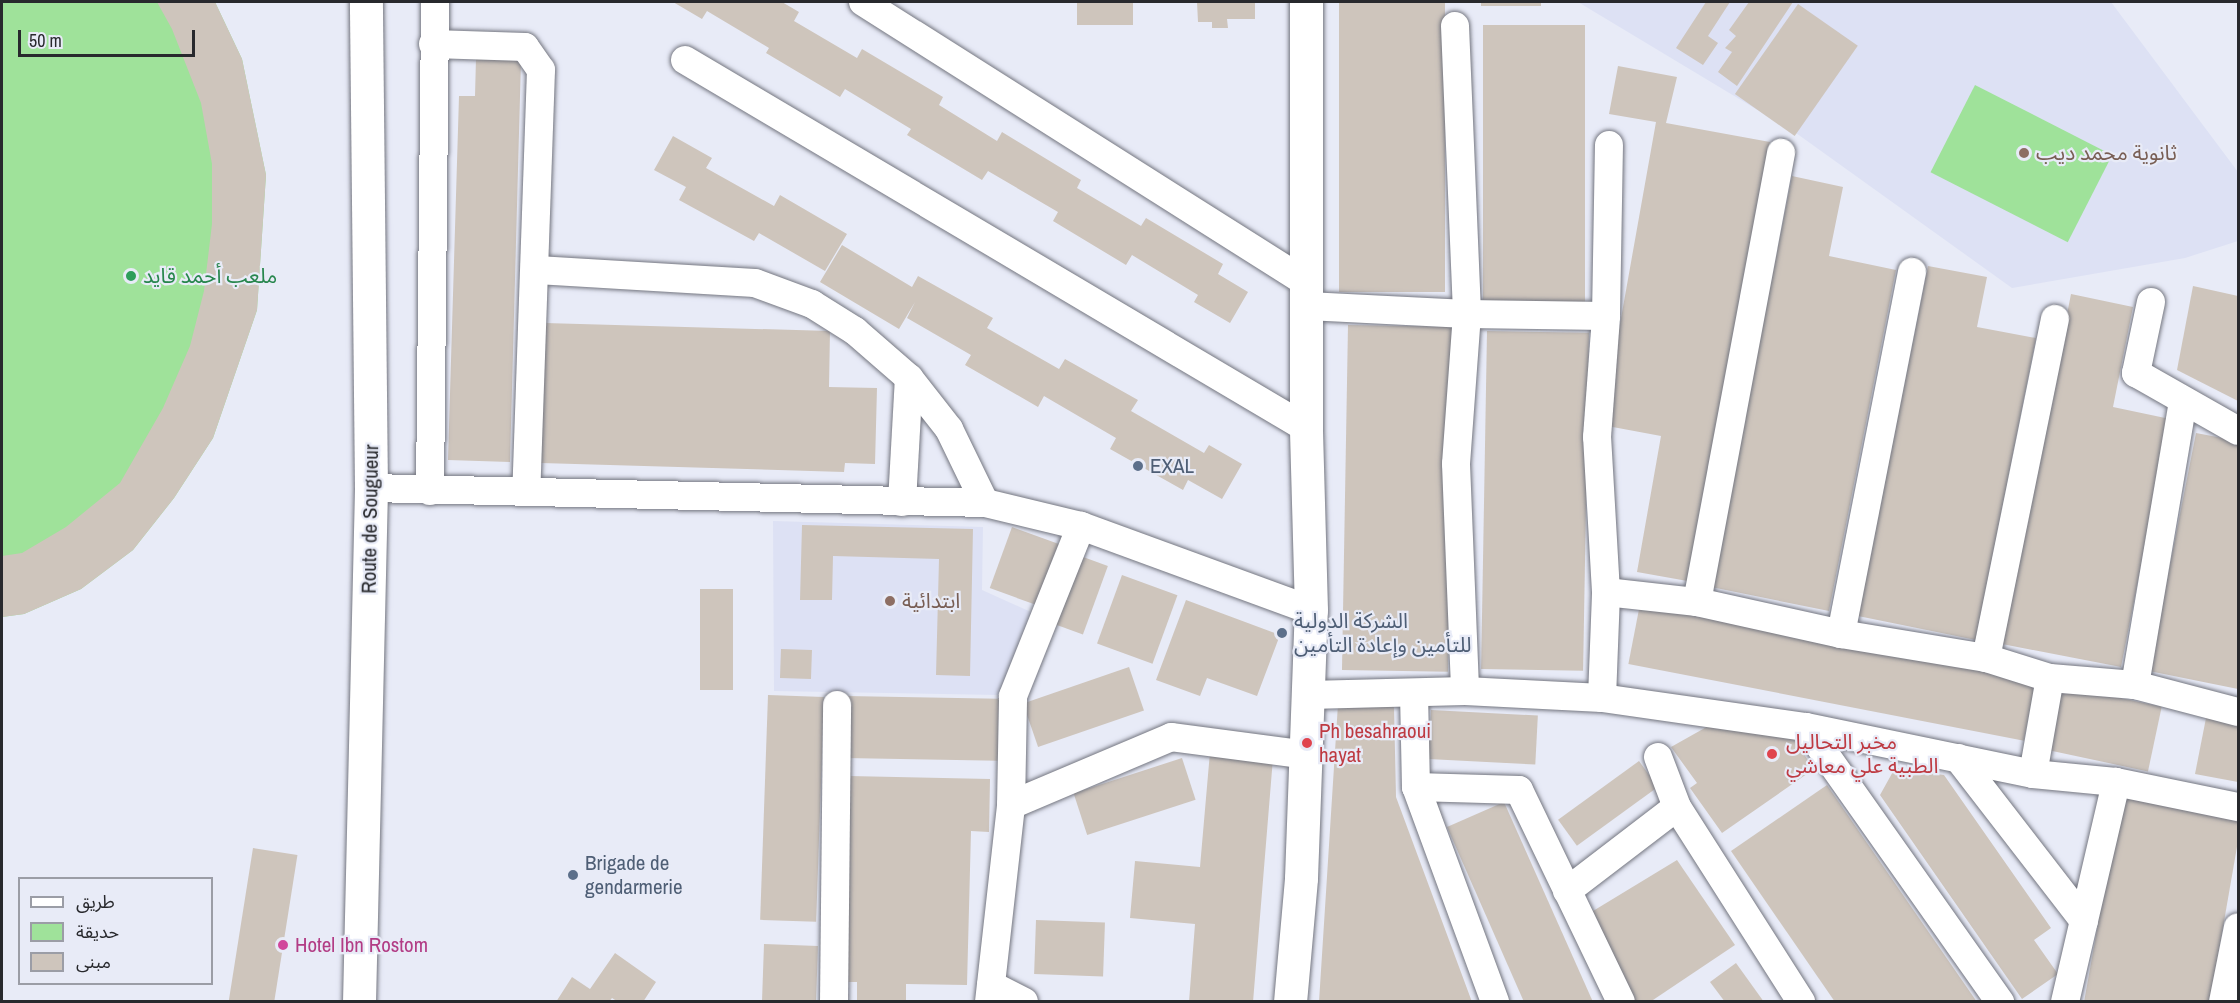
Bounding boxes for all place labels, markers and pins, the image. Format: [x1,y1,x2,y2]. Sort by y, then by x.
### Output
place label: ثانوية محمد ديب [2036,140,2177,166]
marker: ثانوية محمد ديب [2017,146,2031,160]
place label: ملعب أحمد قايد [143,263,277,289]
marker: ملعب أحمد قايد [124,269,138,283]
place label: EXAL [1150,453,1194,479]
marker: EXAL [1131,459,1145,473]
place label: ابتدائية [902,588,960,614]
marker: ابتدائية [883,594,897,608]
place label: الشركة الدولية للتأمين وإعادة التأمين [1294,608,1471,658]
marker: الشركة الدولية للتأمين وإعادة التأمين [1275,626,1289,640]
place label: Ph besahraoui hayat [1319,718,1431,768]
place label: مخبر التحاليل الطبية علي معاشي [1786,729,1939,779]
marker: Ph besahraoui hayat [1300,736,1314,750]
marker: مخبر التحاليل الطبية علي معاشي [1763,745,1781,763]
place label: Brigade de gendarmerie [585,850,683,900]
marker: Brigade de gendarmerie [566,868,580,882]
place label: Hotel Ibn Rostom [295,932,428,958]
marker: Hotel Ibn Rostom [276,938,290,952]

